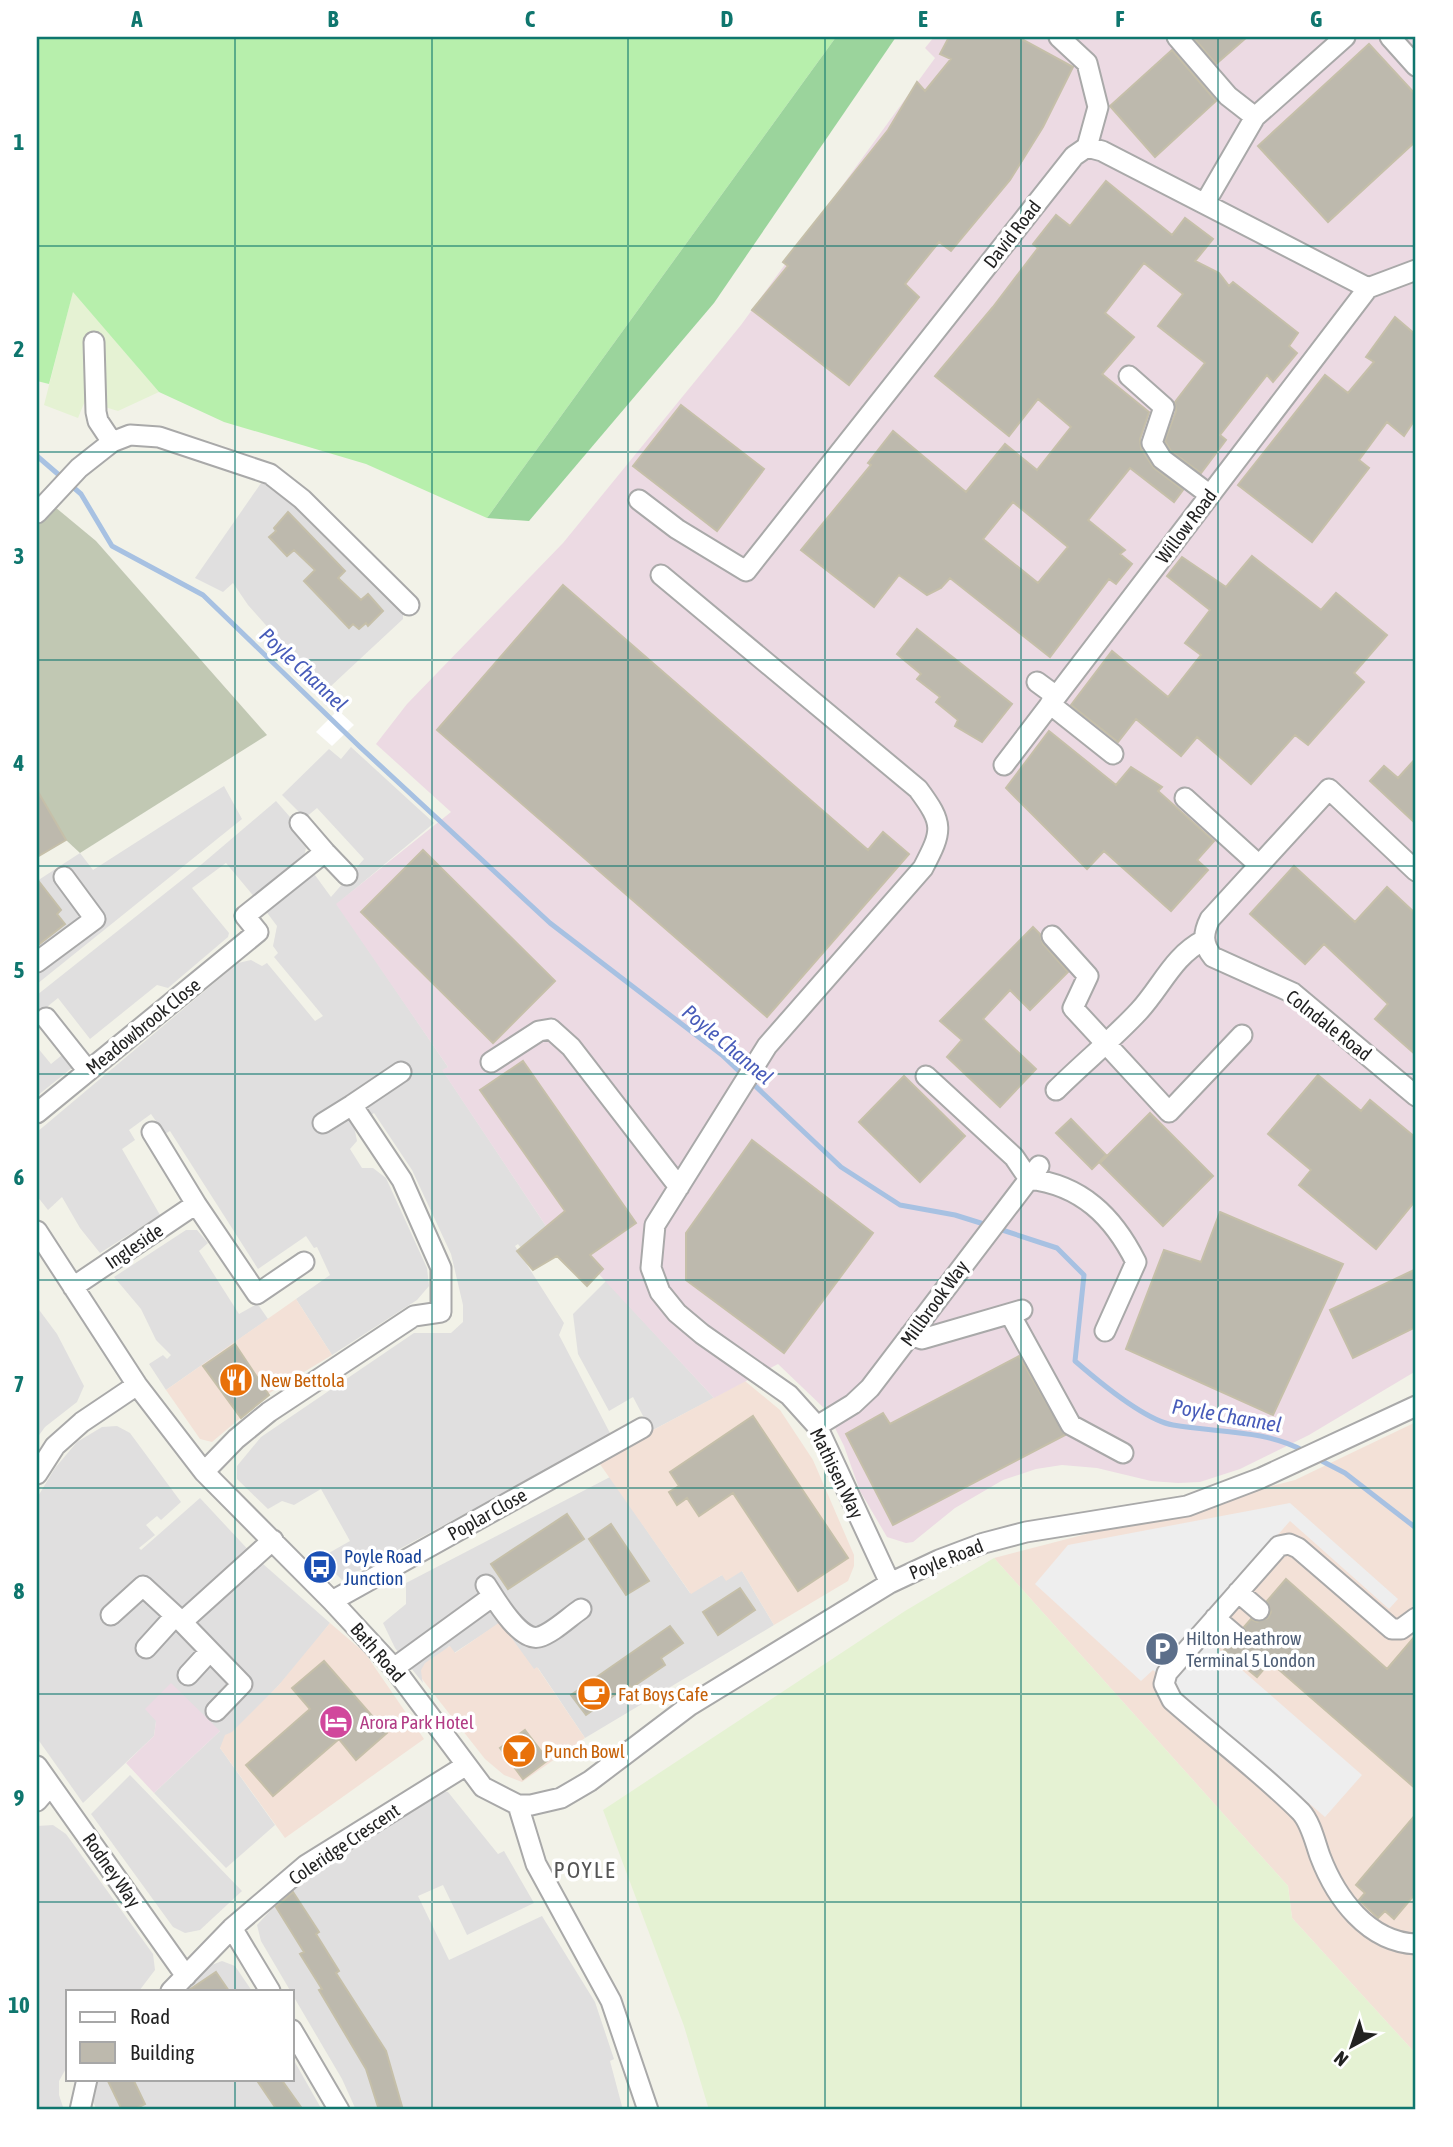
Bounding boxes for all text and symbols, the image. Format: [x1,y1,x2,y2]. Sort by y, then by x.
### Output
text: A [130,6,143,32]
text: B [328,6,339,32]
text: C [525,6,536,32]
text: D [721,6,734,32]
text: E [918,6,928,32]
text: F [1115,6,1125,32]
text: G [1310,6,1322,32]
text: 1 [14,129,25,155]
street label: David Road [979,196,1045,272]
text: 2 [14,336,24,362]
street label: Willow Road [1151,485,1221,567]
text: 3 [14,543,24,569]
water label: Poyle Channel [255,622,353,716]
text: 4 [13,750,25,776]
text: 5 [14,957,25,983]
street label: Meadowbrook Close [82,973,204,1079]
street label: Colndale Road [1282,985,1376,1065]
water label: Poyle Channel [678,999,778,1089]
text: 6 [14,1164,25,1190]
street label: Ingleside [101,1219,167,1273]
street label: Millbrook Way [896,1256,973,1350]
restaurant icon: New Bettola [217,1361,255,1399]
place label: New Bettola [260,1369,345,1391]
text: 7 [14,1371,24,1397]
water label: Poyle Channel [1170,1394,1284,1436]
street label: Mathisen Way [806,1424,868,1522]
street label: Poplar Close [444,1483,530,1545]
street label: Poyle Road [906,1534,986,1584]
place label: Poyle Road Junction [344,1545,422,1589]
bus stop icon: Poyle Road Junction [301,1548,339,1586]
text: 8 [14,1578,25,1604]
street label: Bath Road [346,1618,410,1686]
place label: Hilton Heathrow Terminal 5 London [1186,1627,1315,1671]
parking icon: Hilton Heathrow Terminal 5 London [1143,1630,1181,1668]
cafe icon: Fat Boys Cafe [575,1675,613,1713]
place label: Fat Boys Cafe [618,1683,708,1705]
hotel icon: Arora Park Hotel [317,1703,355,1741]
place label: Arora Park Hotel [360,1711,474,1733]
bar icon: Punch Bowl [500,1732,538,1770]
place label: Punch Bowl [544,1740,625,1762]
text: 9 [14,1785,25,1811]
street label: Coleridge Crescent [284,1799,404,1889]
street label: Rodney Way [79,1829,146,1911]
district label: POYLE [554,1857,616,1883]
legend [66,1990,294,2080]
text: 10 [8,1992,30,2018]
text: Road [130,2004,170,2028]
north arrow [1316,2010,1386,2080]
text: Building [130,2040,194,2064]
text: N [1330,2047,1352,2071]

